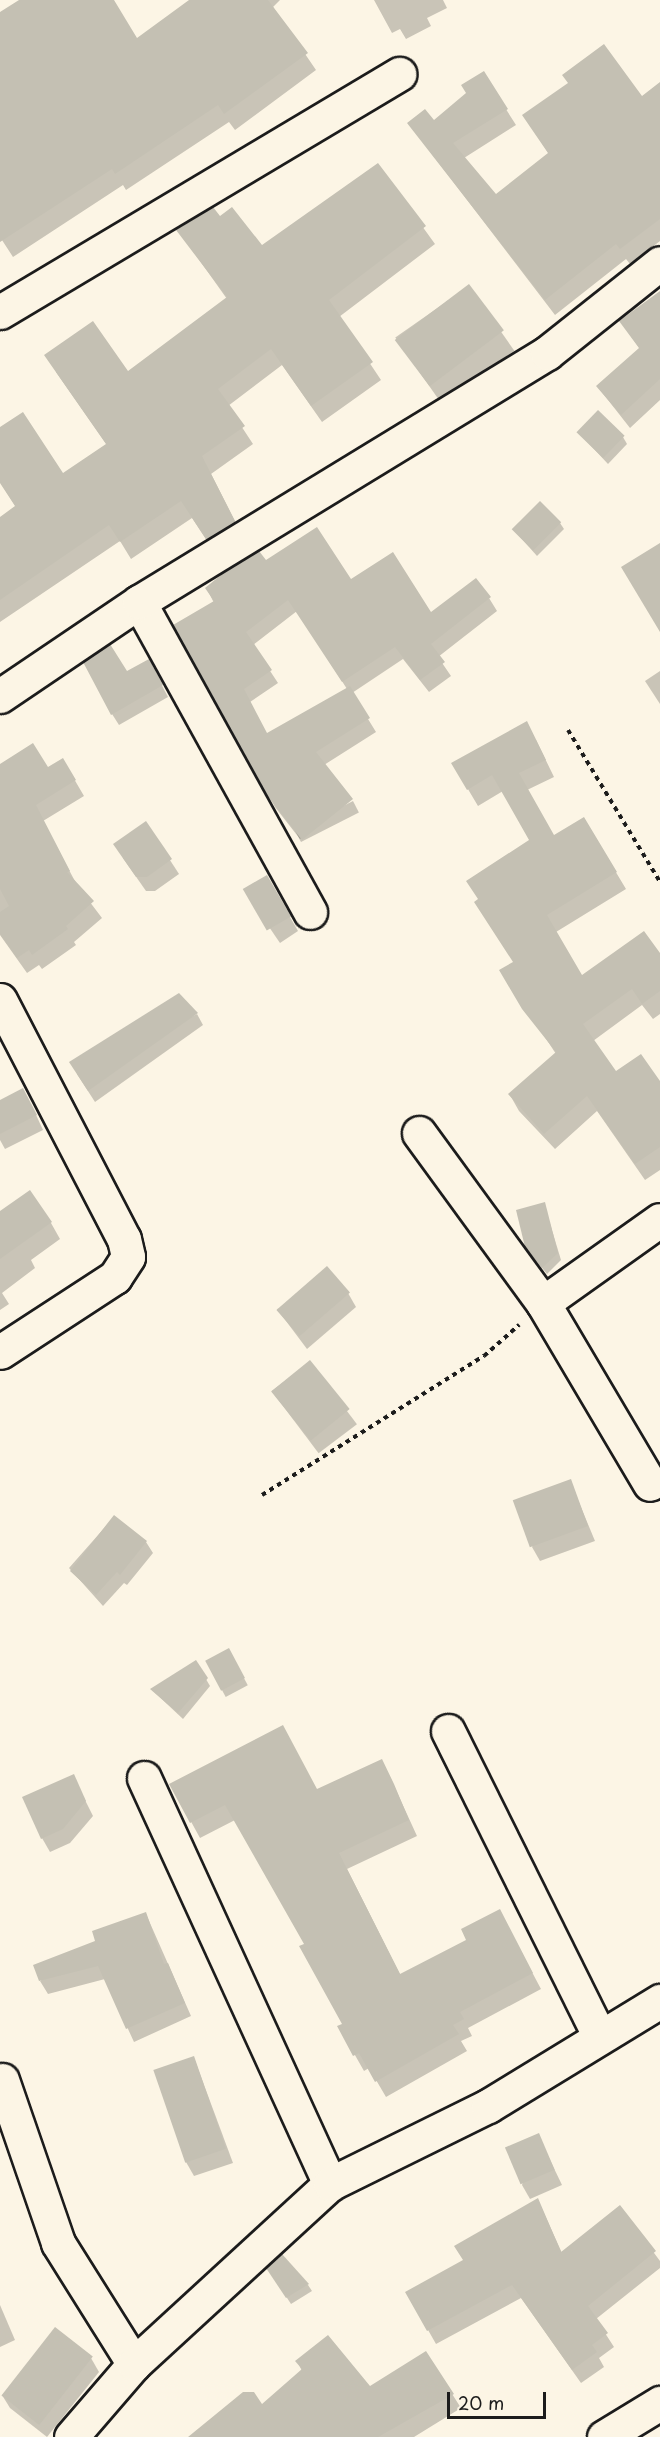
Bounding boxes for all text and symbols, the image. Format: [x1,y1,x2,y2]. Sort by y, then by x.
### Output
scale bar [450,2380,549,2418]
text: 20 m [458,2389,504,2416]

